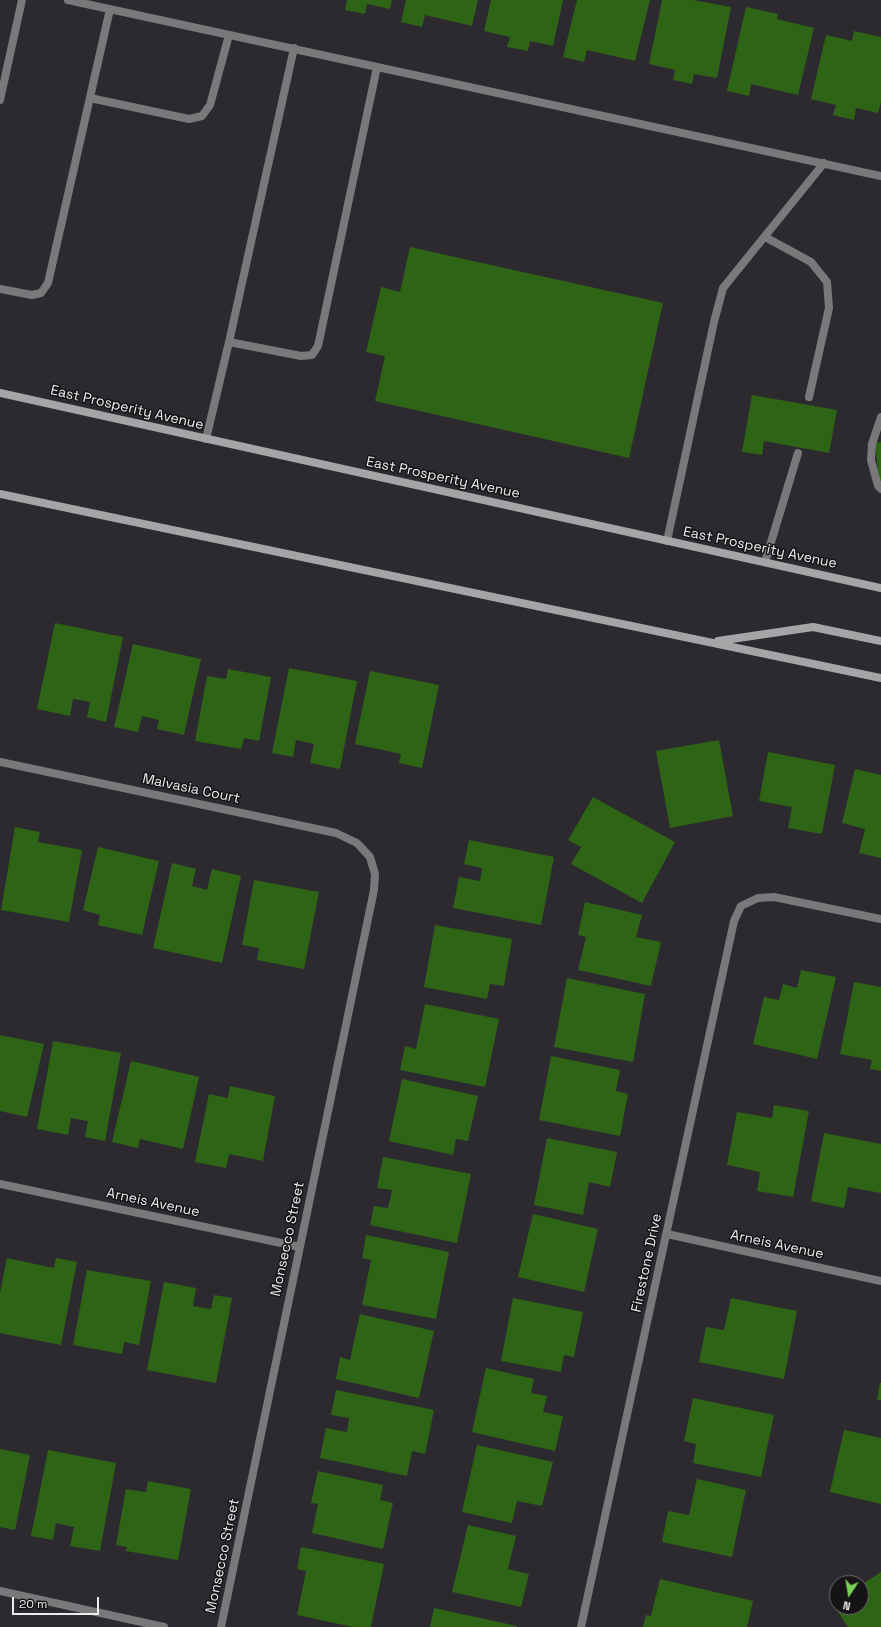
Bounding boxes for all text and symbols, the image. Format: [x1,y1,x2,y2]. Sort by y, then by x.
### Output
street label: East Prosperity Avenue [49,382,205,434]
street label: East Prosperity Avenue [365,453,521,503]
street label: East Prosperity Avenue [682,523,838,573]
street label: Malvasia Court [141,770,241,808]
street label: Monsecco Street [268,1180,308,1298]
street label: Arneis Avenue [105,1185,201,1221]
street label: Firestone Drive [628,1212,666,1314]
street label: Arneis Avenue [729,1227,825,1263]
street label: Monsecco Street [203,1497,243,1615]
north arrow [829,1575,869,1615]
scale bar [14,1589,101,1615]
text: 20 m [19,1596,47,1612]
text: N [842,1598,852,1613]

